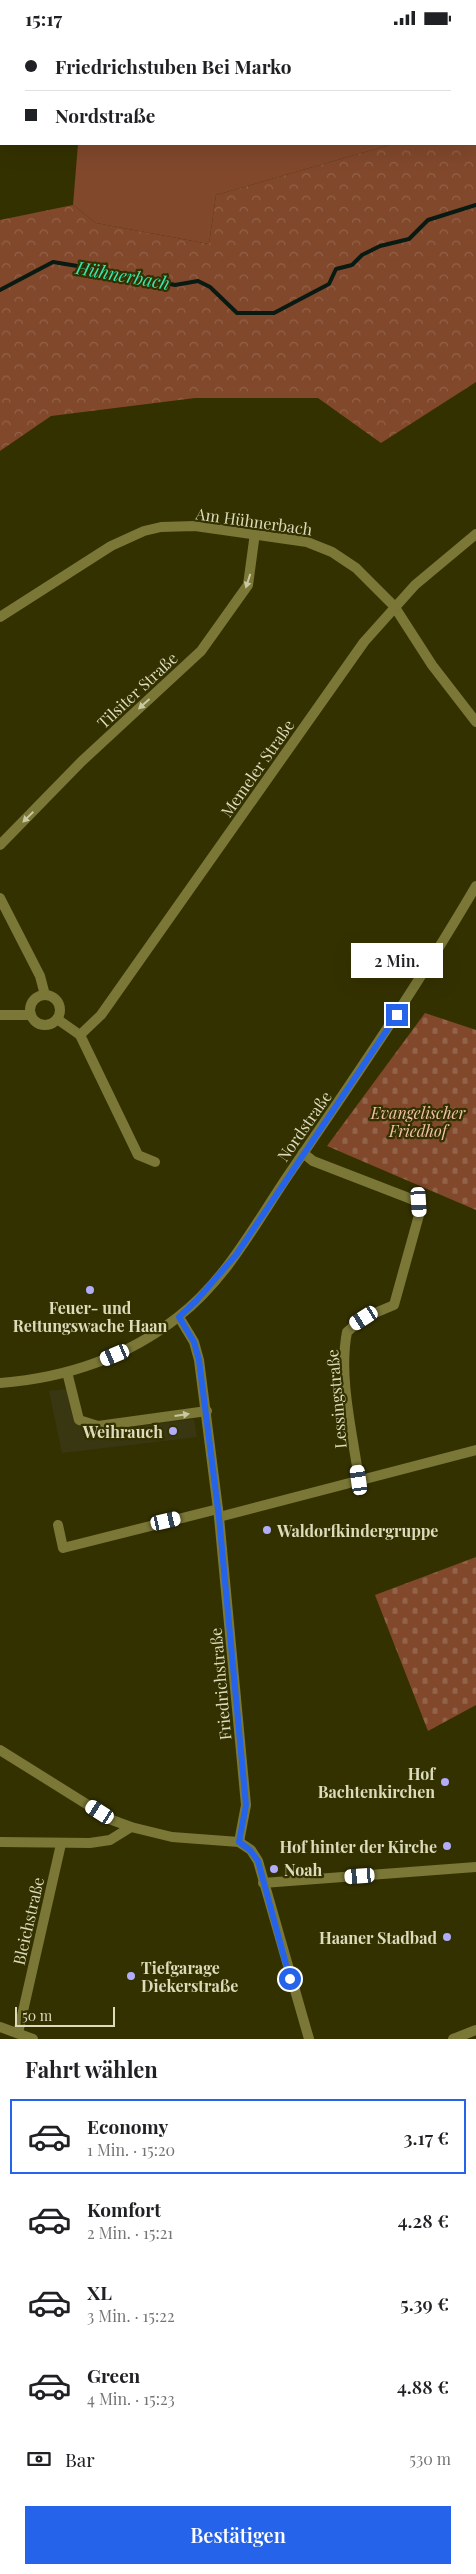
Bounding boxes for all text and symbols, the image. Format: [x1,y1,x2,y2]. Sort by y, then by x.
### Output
text: 15:17 [25,5,62,31]
text: Friedrichstuben Bei Marko [55,53,291,79]
text: Nordstraße [55,102,155,128]
water label: Hühnerbach [73,255,172,295]
street label: Am Hühnerbach [193,502,314,540]
one-way arrow [244,574,251,589]
street label: Tilsiter Straße [92,647,182,733]
one-way arrow [139,698,151,710]
street label: Memeler Straße [216,715,298,821]
one-way arrow [22,811,34,823]
callout: 2 Min. [351,943,443,977]
text: 2 Min. [374,950,420,971]
route end [386,1004,408,1026]
street label: Nordstraße [272,1087,336,1165]
park label: Evangelischer Friedhof [370,1102,466,1141]
car [410,1187,427,1217]
marker: Feuer- und Rettungswache Haan [84,1284,96,1296]
place label: Feuer- und Rettungswache Haan [13,1297,168,1336]
car [347,1304,380,1332]
car [98,1342,131,1368]
street label: Lessingstraße [321,1348,351,1450]
one-way arrow [174,1411,190,1419]
place label: Weihrauch [82,1421,163,1442]
marker: Weihrauch [167,1425,179,1437]
car [349,1464,368,1496]
car [149,1510,182,1532]
place label: Waldorfkindergruppe [276,1520,438,1541]
marker: Waldorfkindergruppe [261,1524,273,1536]
street label: Friedrichstraße [205,1627,235,1741]
place label: Hof Bachtenkirchen [318,1763,436,1802]
marker: Hof Bachtenkirchen [439,1776,451,1788]
car [83,1798,116,1826]
place label: Hof hinter der Kirche [279,1836,437,1857]
marker: Hof hinter der Kirche [441,1840,453,1852]
place label: Noah [284,1859,323,1880]
marker: Noah [268,1863,280,1875]
car [344,1867,375,1885]
street label: Bleichstraße [8,1875,48,1967]
place label: Haaner Stadbad [319,1927,437,1948]
marker: Haaner Stadbad [441,1931,453,1943]
place label: Tiefgarage Diekerstraße [141,1957,238,1996]
route start [279,1968,301,1990]
marker: Tiefgarage Diekerstraße [125,1970,137,1982]
scale bar [15,2004,115,2027]
text: 50 m [22,2006,52,2025]
text: Fahrt wählen [25,2054,158,2084]
text: Economy [87,2113,168,2139]
icon: car [27,2114,72,2159]
text: 3.17 € [403,2124,449,2150]
text: 1 Min. · 15:20 [87,2139,175,2160]
text: Komfort [87,2196,161,2222]
icon: car [27,2197,72,2242]
text: 4.28 € [398,2207,449,2233]
text: 2 Min. · 15:21 [87,2222,173,2243]
text: XL [87,2279,112,2305]
icon: car [27,2280,72,2325]
text: 5.39 € [400,2290,449,2316]
text: 3 Min. · 15:22 [87,2305,175,2326]
text: Green [87,2362,140,2388]
icon: car [27,2363,72,2408]
text: 4.88 € [397,2373,449,2399]
text: 4 Min. · 15:23 [87,2388,175,2409]
icon: cash [25,2445,53,2473]
text: Bar [65,2446,95,2472]
text: 530 m [409,2448,451,2469]
button: Bestätigen [25,2506,451,2564]

